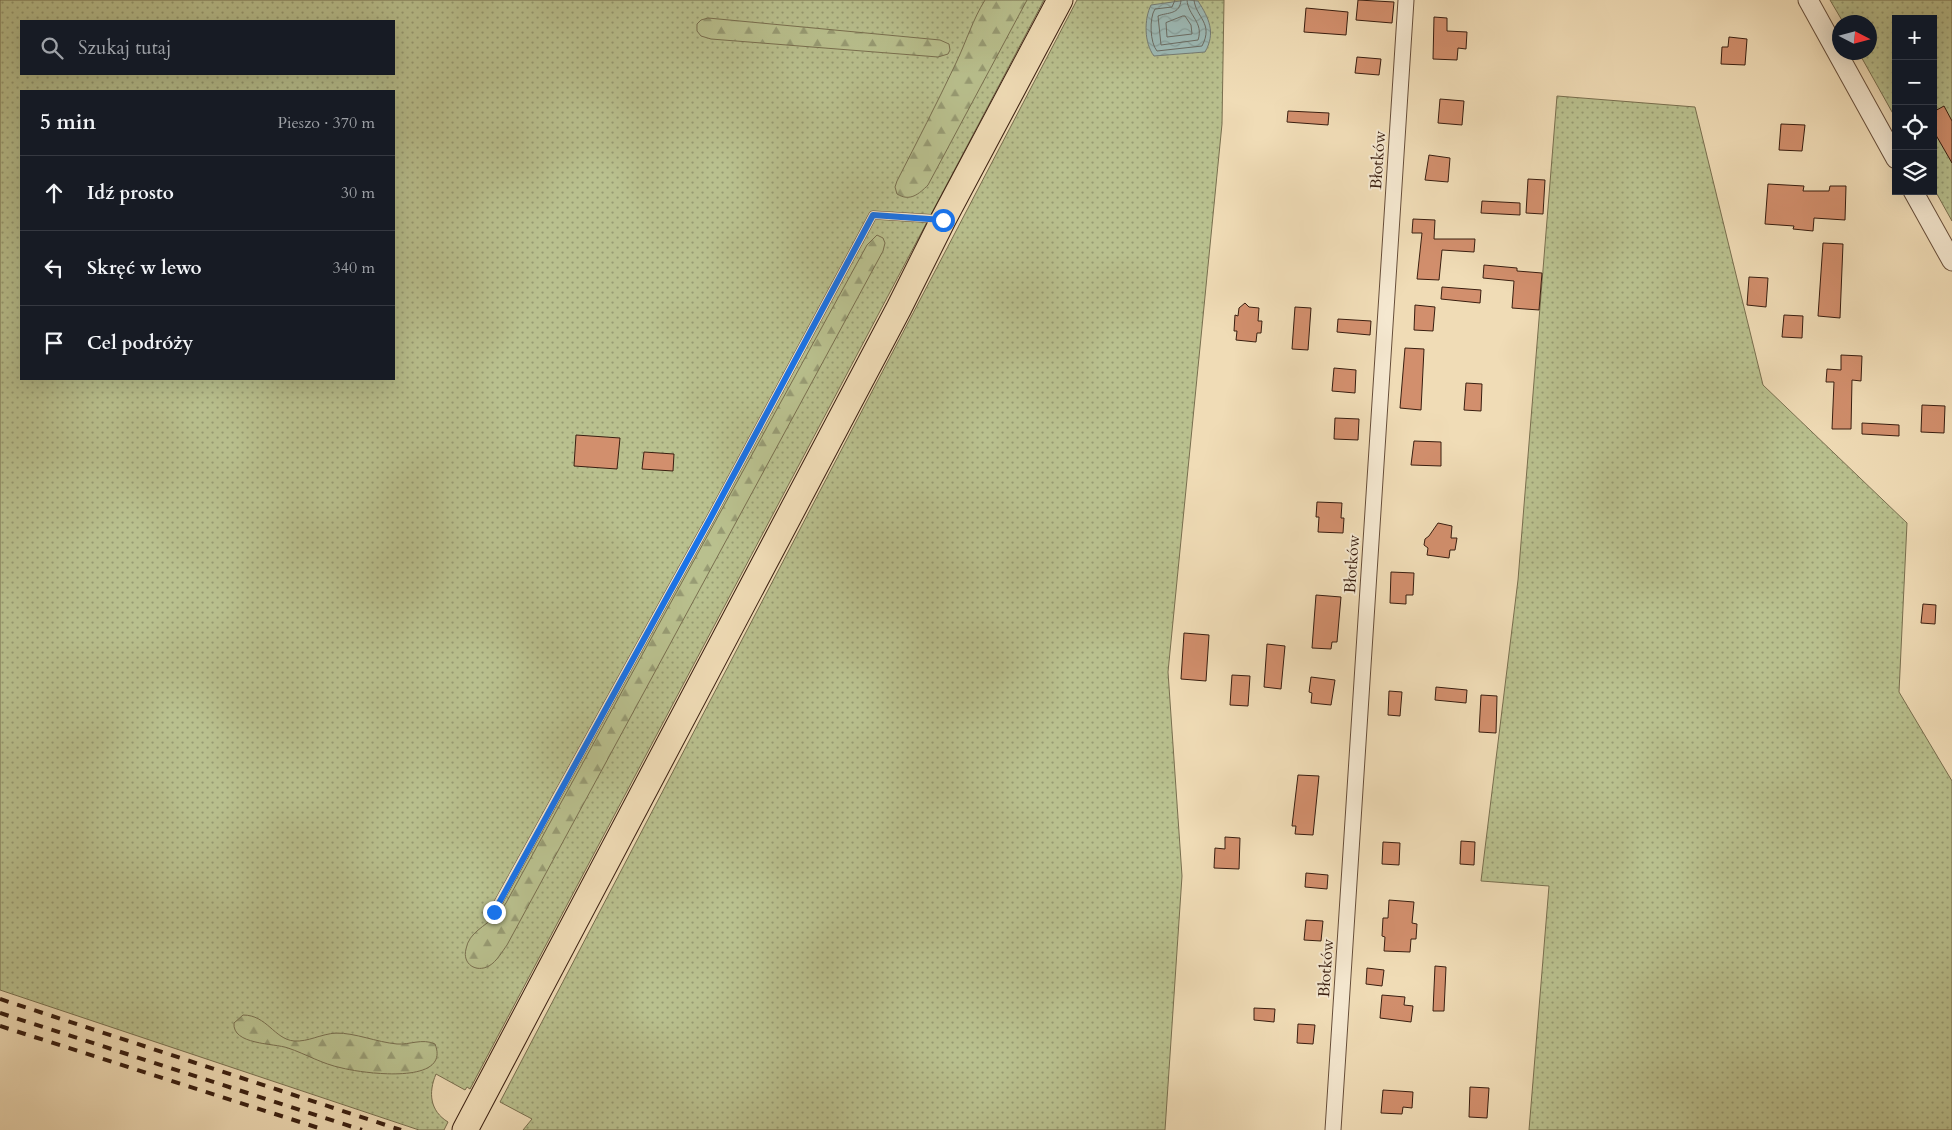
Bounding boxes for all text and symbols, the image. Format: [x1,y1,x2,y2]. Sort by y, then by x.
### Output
north arrow [1832,15,1877,60]
map controls [1892,15,1937,195]
button: + [1892,15,1937,60]
search box [20,20,395,75]
icon: search [38,34,66,62]
text: Szukaj tutaj [78,35,171,61]
button: − [1892,60,1937,105]
button: locate [1892,105,1937,150]
text: 5 min [40,108,96,137]
text: Pieszo · 370 m [278,112,375,134]
street label: Błotków [1365,130,1391,190]
button: layers [1892,150,1937,195]
icon: ahead [40,179,68,207]
text: Idź prosto [87,180,174,206]
text: 30 m [341,182,375,204]
route start [932,209,955,232]
icon: left [40,254,68,282]
text: Skręć w lewo [87,255,202,281]
text: 340 m [333,257,375,279]
icon: arrive [40,329,68,357]
text: Cel podróży [87,330,193,356]
street label: Błotków [1339,534,1365,594]
route end [483,901,506,924]
street label: Błotków [1313,938,1339,998]

